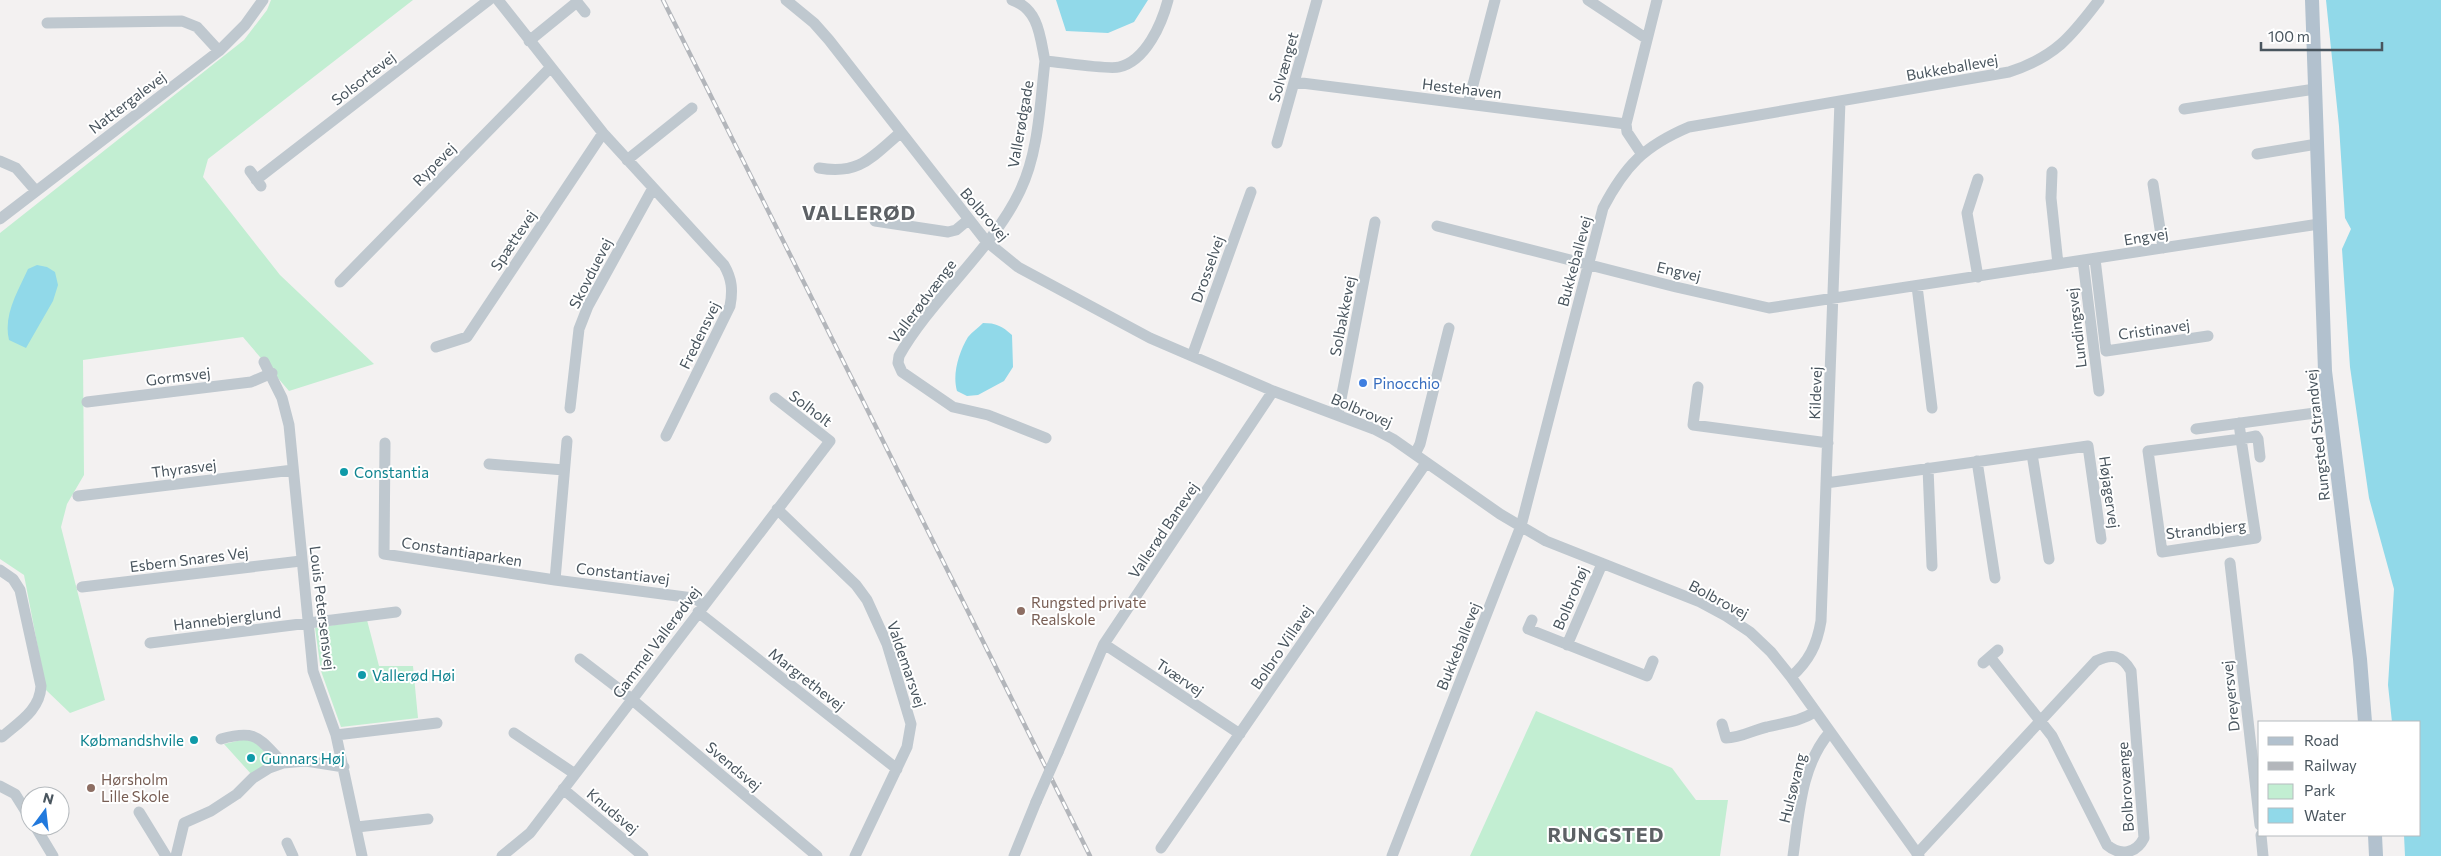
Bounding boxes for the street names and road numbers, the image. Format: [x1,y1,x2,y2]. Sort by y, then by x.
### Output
street label: Solvænget [1264,30,1302,104]
street label: Solsortevej [327,47,399,109]
street label: Bukkeballevej [1905,50,1999,84]
street label: Nattergalevej [85,67,169,137]
street label: Hestehaven [1421,74,1503,102]
street label: Vallerødgade [1003,79,1037,169]
street label: Rypevej [409,139,459,189]
street label: Bolbrovej [957,184,1013,244]
street label: Spættevej [486,206,540,274]
street label: Bukkeballevej [1553,214,1595,308]
street label: Engvej [2122,224,2170,248]
street label: Drosselvej [1187,233,1227,305]
street label: Skovduevej [565,235,615,311]
street label: Vallerødvænge [885,255,959,347]
street label: Engvej [1655,257,1703,285]
street label: Solbakkevej [1325,274,1359,358]
street label: Lundingsvej [2062,287,2090,369]
street label: Fredensvej [675,298,723,372]
street label: Cristinavej [2117,315,2191,343]
street label: Gormsvej [145,363,211,389]
street label: Kildevej [1805,366,1825,420]
street label: Rungsted Strandvej [2301,368,2333,502]
street label: Solholt [786,386,836,430]
street label: Bolbrovej [1329,389,1395,431]
street label: Thyrasvej [150,455,218,481]
street label: Højagervej [2096,455,2124,529]
street label: Vallerød Banevej [1124,478,1202,582]
street label: Strandbjerg [2165,516,2247,542]
street label: Constantiaparken [400,533,524,569]
street label: Esbern Snares Vej [129,543,249,575]
street label: Louis Petersensvej [306,545,340,671]
street label: Constantiavej [575,558,671,588]
street label: Bolbrohøj [1549,563,1591,633]
street label: Bolbrovej [1686,576,1752,622]
street label: Gammel Vallerødvej [608,583,704,701]
street label: Bukkeballevej [1432,599,1484,693]
street label: Hannebjerglund [172,602,282,634]
street label: Bolbro Villavej [1246,602,1316,692]
street label: Valdemarsvej [884,618,930,710]
street label: Margrethevej [765,644,849,714]
street label: Tværvej [1153,655,1207,699]
street label: Dreyersvej [2217,660,2243,732]
street label: Svendsvej [703,738,765,794]
street label: Bolbrovænge [2113,741,2137,833]
street label: Hulsøvang [1775,751,1809,825]
street label: Knudsvej [584,784,642,838]

